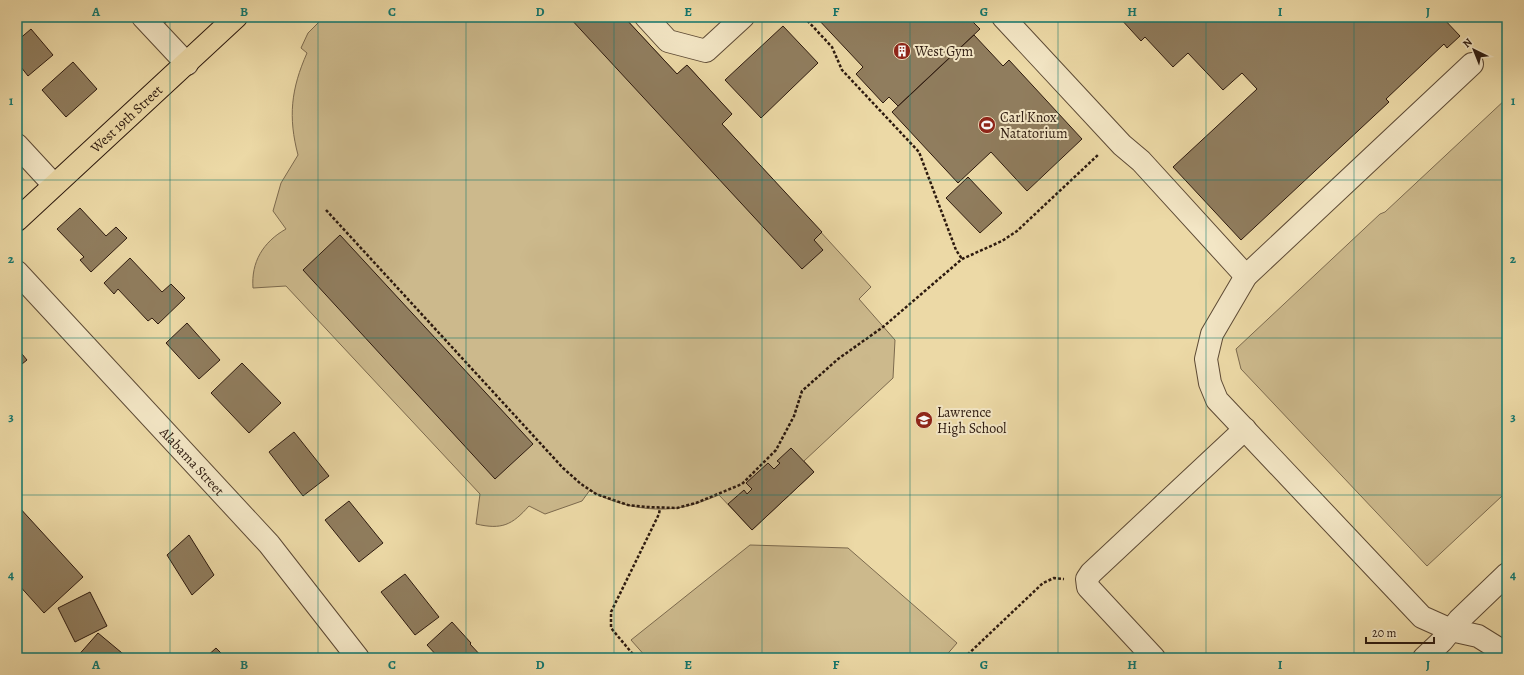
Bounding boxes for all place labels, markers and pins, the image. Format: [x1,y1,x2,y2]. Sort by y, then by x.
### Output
building icon: West Gym [892,41,912,61]
place label: West Gym [914,42,974,61]
place label: Carl Knox Natatorium [1000,108,1068,143]
sports icon: Carl Knox Natatorium [977,115,997,135]
place label: Lawrence High School [937,403,1007,438]
school or university icon: Lawrence High School [914,410,934,430]

